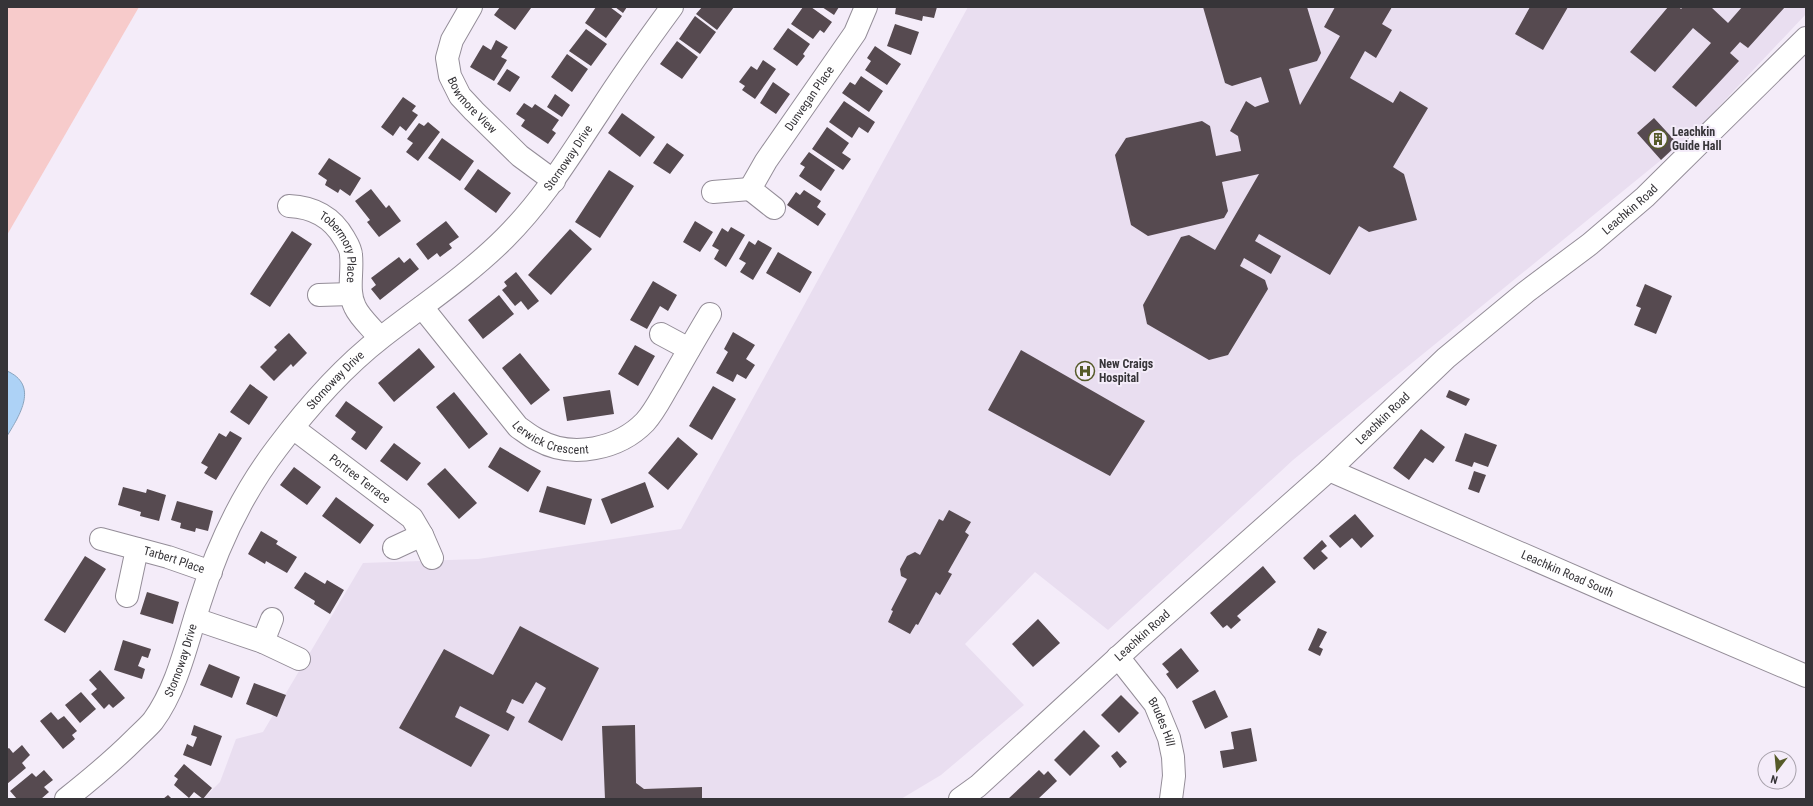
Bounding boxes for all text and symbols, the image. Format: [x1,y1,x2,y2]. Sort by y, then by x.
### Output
street label: Dunvegan Place [782,63,837,134]
street label: Bowmore View [445,74,500,137]
street label: Stornoway Drive [541,122,596,193]
place label: Leachkin Guide Hall [1672,125,1721,153]
building icon: Leachkin Guide Hall [1647,128,1669,150]
street label: Leachkin Road [1599,181,1661,238]
street label: Tobermory Place [317,208,359,283]
street label: Stornoway Drive [304,348,367,413]
place label: New Craigs Hospital [1099,357,1154,385]
hospital icon: New Craigs Hospital [1074,360,1096,382]
street label: Leachkin Road [1353,389,1413,448]
street label: Lerwick Crescent [509,418,590,457]
street label: Portree Terrace [327,451,394,506]
street label: Tarbert Place [142,544,207,576]
street label: Leachkin Road South [1519,547,1616,600]
street label: Leachkin Road [1112,607,1173,664]
street label: Stornoway Drive [161,622,200,699]
street label: Brudes Hill [1145,694,1178,747]
north arrow [1757,750,1797,790]
text: N [1769,772,1779,786]

